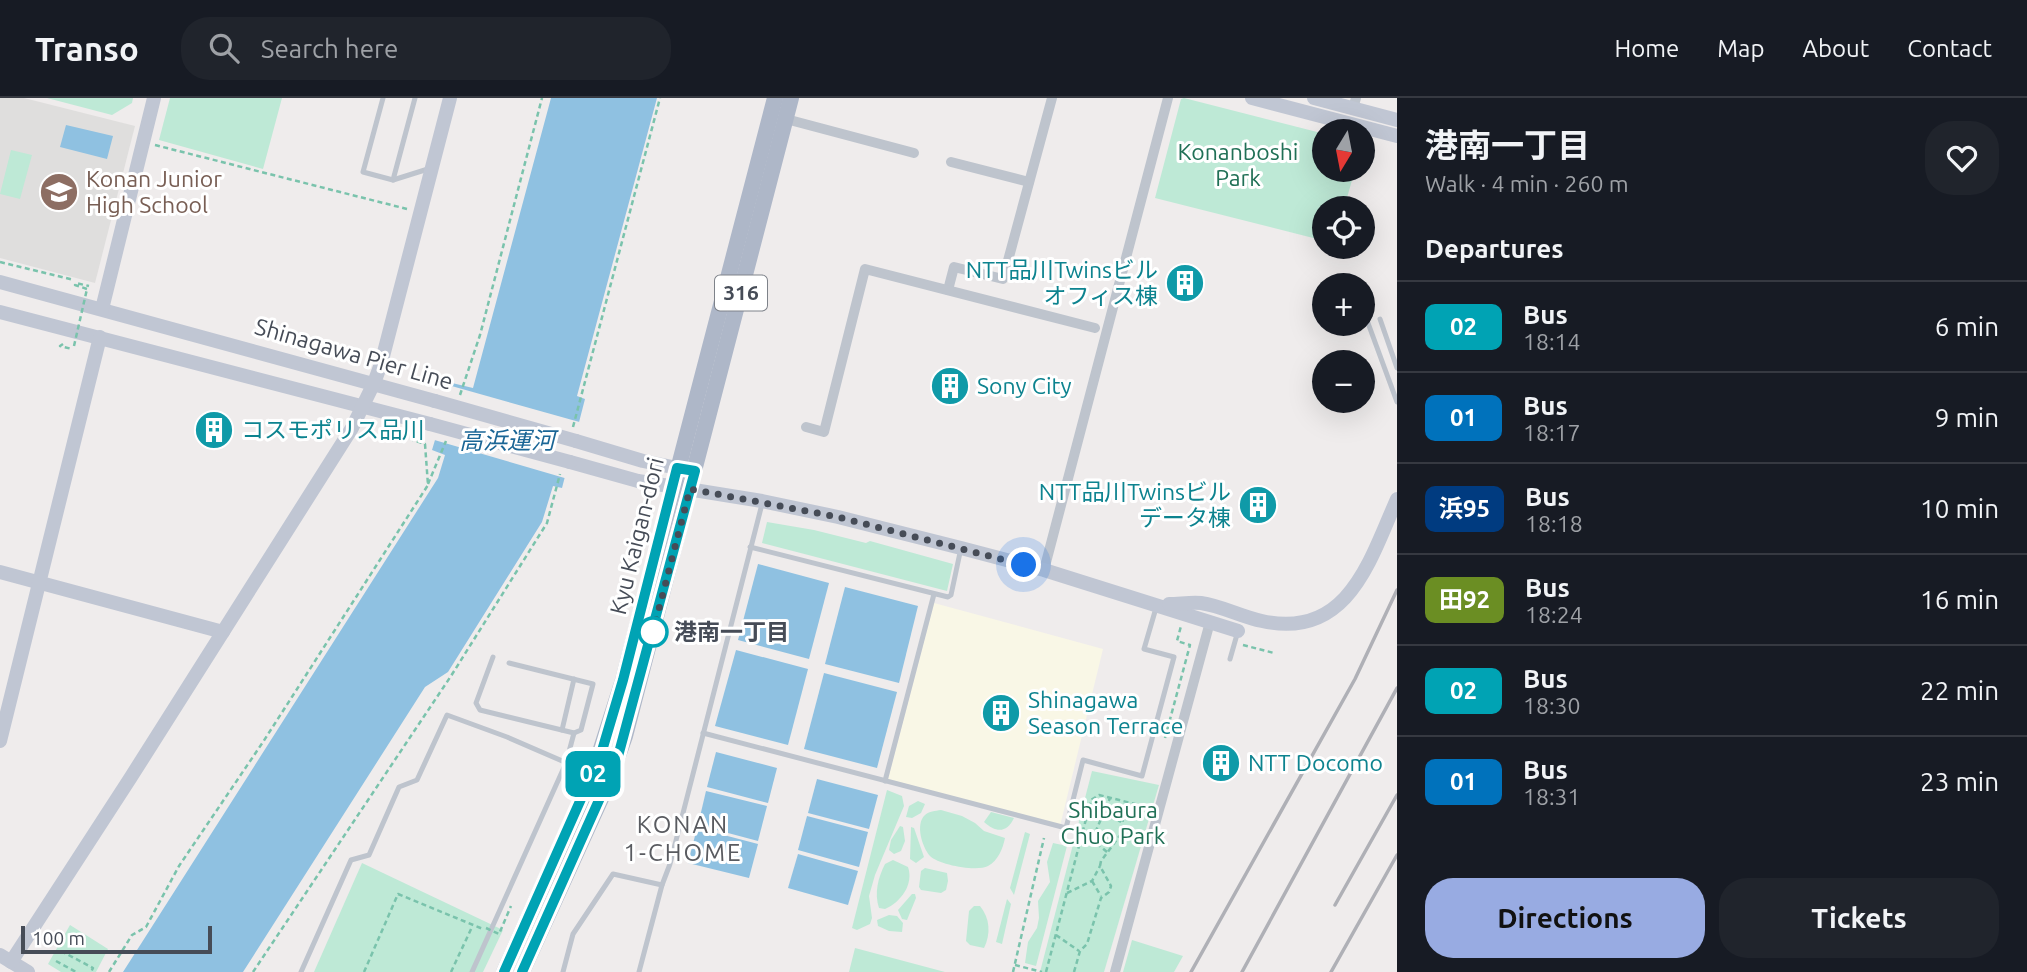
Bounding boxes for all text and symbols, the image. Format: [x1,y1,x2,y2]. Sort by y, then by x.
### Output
search box [181,17,671,80]
icon: search [205,29,243,67]
text: Transo [35,30,139,67]
text: Search here [261,34,398,63]
text: Home [1614,35,1679,62]
text: Map [1717,35,1764,62]
text: About [1802,35,1869,62]
text: Contact [1907,35,1992,62]
north arrow [1312,119,1376,182]
map controls [1312,119,1375,413]
button: heart [1925,121,1999,195]
text: 港南一丁目 [1425,126,1590,163]
park label: Konanboshi Park [1178,139,1298,190]
place label: Konan Junior High School [86,166,222,217]
school or university icon: Konan Junior High School [38,171,80,213]
text: Walk · 4 min · 260 m [1425,171,1629,196]
button: locate [1312,196,1375,259]
text: Departures [1425,234,1563,263]
place label: NTT品川Twinsビル オフィス棟 [966,257,1158,308]
building icon: NTT品川Twinsビル オフィス棟 [1164,262,1206,304]
button: + [1312,273,1375,336]
road number: 316 [715,276,767,310]
text: Bus [1523,300,1568,329]
text: 6 min [1935,312,1999,341]
street label: Shinagawa Pier Line [252,313,456,394]
text: 02 [1450,313,1477,340]
text: 18:14 [1523,329,1581,354]
button: − [1312,350,1375,413]
building icon: Sony City [929,365,971,407]
place label: Sony City [977,373,1072,398]
text: Bus [1523,391,1568,420]
text: 9 min [1935,403,1999,432]
text: 01 [1450,404,1477,431]
building icon: コスモポリス品川 [193,409,235,451]
place label: コスモポリス品川 [241,417,425,442]
text: 18:17 [1523,420,1581,445]
water label: 高浜運河 [459,427,559,454]
street label: Kyu Kaigan-dori [605,455,668,617]
place label: NTT品川Twinsビル データ棟 [1039,479,1231,530]
text: Bus [1525,482,1570,511]
building icon: NTT品川Twinsビル データ棟 [1237,484,1279,526]
text: 10 min [1920,494,1999,523]
text: 浜95 [1439,495,1490,522]
text: 18:18 [1525,511,1583,536]
your location [1006,547,1041,582]
text: Bus [1525,573,1570,602]
text: 16 min [1920,585,1999,614]
text: 田92 [1439,586,1490,613]
text: 18:24 [1525,602,1583,627]
marker: 港南一丁目 [638,617,668,647]
place label: 港南一丁目 [674,619,789,644]
text: Bus [1523,664,1568,693]
text: 22 min [1920,676,1999,705]
text: 02 [1450,677,1477,704]
place label: Shinagawa Season Terrace [1028,687,1183,738]
building icon: Shinagawa Season Terrace [980,692,1022,734]
text: 18:30 [1523,693,1581,718]
building icon: NTT Docomo [1200,742,1242,784]
place label: NTT Docomo [1248,750,1383,775]
line badge: 02 [562,751,624,797]
text: Bus [1523,755,1568,784]
text: 02 [579,760,607,787]
text: 23 min [1920,767,1999,796]
text: 01 [1450,768,1477,795]
text: 18:31 [1523,784,1581,809]
park label: Shibaura Chuo Park [1061,797,1166,848]
district label: KONAN 1-CHOME [624,811,742,866]
button: Directions [1425,878,1705,958]
button: Tickets [1719,878,1999,958]
scale bar [21,923,212,955]
text: 100 m [32,927,85,949]

